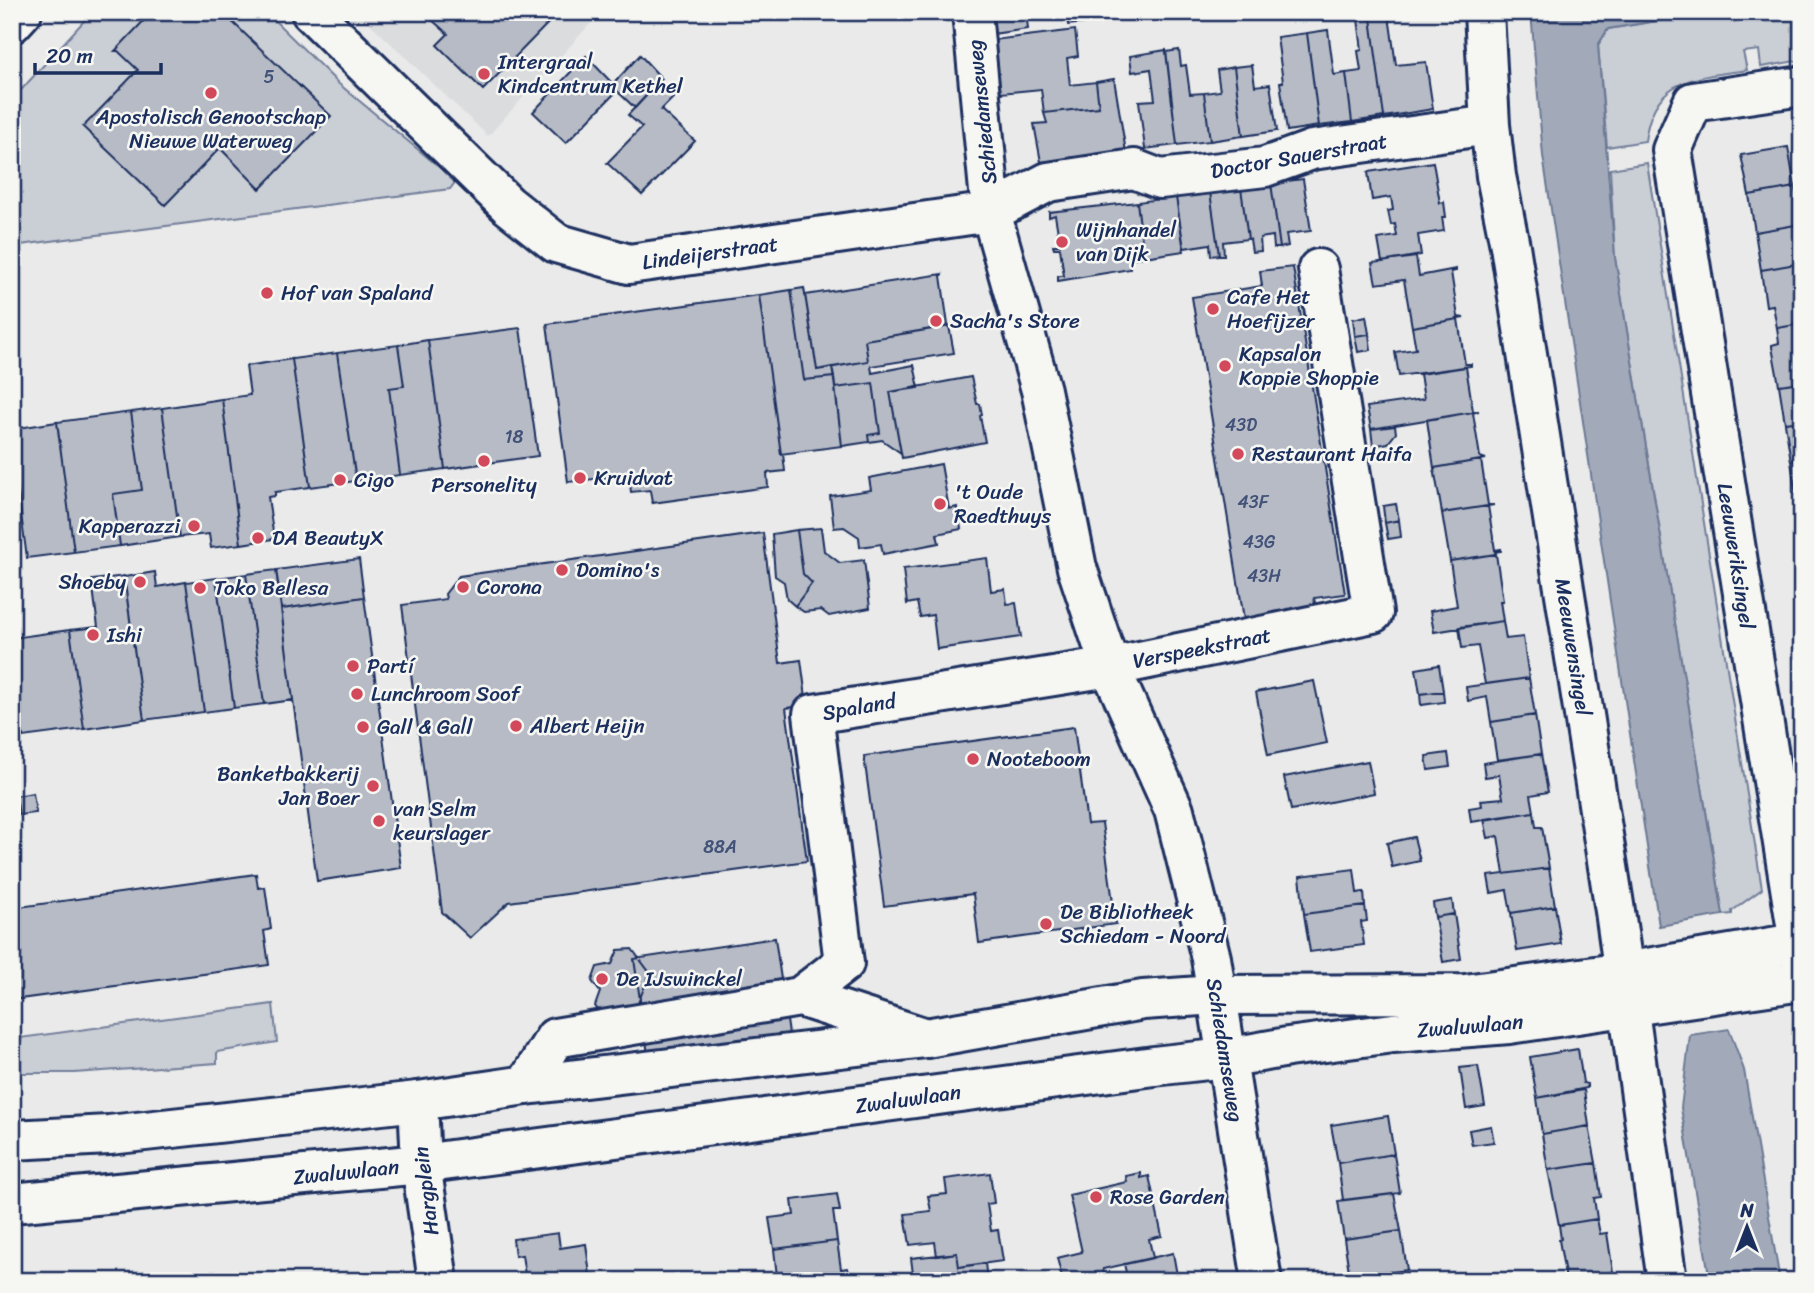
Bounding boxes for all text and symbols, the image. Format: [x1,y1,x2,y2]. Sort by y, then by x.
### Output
scale bar [35,32,161,76]
text: 20 m [46,37,93,75]
street label: Schiedamseweg [955,37,1008,186]
place label: Intergraal Kindcentrum Kethel [497,43,684,105]
house number: 5 [264,61,275,93]
marker: Intergraal Kindcentrum Kethel [476,66,492,82]
marker: Apostolisch Genootschap Nieuwe Waterweg [203,85,219,101]
place label: Apostolisch Genootschap Nieuwe Waterweg [95,98,326,160]
street label: Doctor Sauerstraat [1208,122,1390,190]
place label: Wijnhandel van Dijk [1076,211,1177,273]
street label: Lindeijerstraat [640,225,780,281]
marker: Wijnhandel van Dijk [1054,234,1070,250]
place label: Hof van Spaland [281,274,434,312]
place label: Cafe Het Hoefijzer [1227,278,1316,340]
marker: Hof van Spaland [259,285,275,301]
marker: Cafe Het Hoefijzer [1205,301,1221,317]
place label: Sacha's Store [950,302,1080,340]
marker: Sacha's Store [928,313,944,329]
place label: Kapsalon Koppie Shoppie [1239,335,1379,397]
marker: Kapsalon Koppie Shoppie [1217,358,1233,374]
house number: 43D [1225,409,1257,441]
house number: 18 [505,421,523,453]
place label: Restaurant Haifa [1252,435,1413,473]
marker: Restaurant Haifa [1230,446,1246,462]
marker: Personelity [476,453,492,469]
place label: Kruidvat [594,459,673,497]
place label: Cigo [354,461,395,499]
place label: Personelity [431,466,537,504]
marker: Kruidvat [572,470,588,486]
marker: Cigo [332,472,348,488]
place label: 't Oude Raedthuys [954,473,1051,535]
street label: Leeuweriksingel [1706,480,1766,633]
house number: 43F [1238,486,1270,518]
marker: 't Oude Raedthuys [932,496,948,512]
place label: Kapperazzi [79,507,181,545]
marker: Kapperazzi [186,518,202,534]
place label: DA BeautyX [272,519,384,557]
house number: 43G [1243,526,1276,558]
marker: DA BeautyX [250,530,266,546]
place label: Domino's [576,551,660,589]
house number: 43H [1247,560,1281,592]
marker: Domino's [554,562,570,578]
place label: Shoeby [58,563,126,601]
place label: Corona [477,568,542,606]
place label: Toko Bellesa [214,569,329,607]
marker: Shoeby [132,574,148,590]
street label: Meeuwensingel [1543,575,1603,720]
marker: Corona [455,579,471,595]
marker: Toko Bellesa [192,580,208,596]
place label: Ishi [106,616,143,654]
street label: Verspeekstraat [1130,616,1274,680]
marker: Ishi [85,627,101,643]
place label: Partí [367,647,416,685]
marker: Partí [345,658,361,674]
place label: Lunchroom Soof [371,675,522,713]
street label: Spaland [819,682,901,732]
marker: Lunchroom Soof [349,686,365,702]
place label: Albert Heijn [529,707,645,745]
place label: Gall & Gall [377,708,473,746]
marker: Albert Heijn [508,718,524,734]
marker: Gall & Gall [355,719,371,735]
place label: Nooteboom [987,740,1091,778]
marker: Nooteboom [965,751,981,767]
place label: Banketbakkerij Jan Boer [217,755,360,817]
marker: Banketbakkerij Jan Boer [365,778,381,794]
place label: van Selm keurslager [393,790,491,852]
marker: van Selm keurslager [371,813,387,829]
house number: 88A [703,831,737,863]
place label: De Bibliotheek Schiedam - Noord [1060,893,1227,955]
marker: De Bibliotheek Schiedam - Noord [1038,916,1054,932]
place label: De IJswinckel [616,960,743,998]
marker: De IJswinckel [594,971,610,987]
street label: Schiedamseweg [1195,975,1255,1125]
street label: Zwaluwlaan [1415,1002,1525,1050]
street label: Zwaluwlaan [853,1073,963,1125]
street label: Hargplein [402,1144,450,1238]
street label: Zwaluwlaan [291,1148,401,1196]
place label: Rose Garden [1110,1178,1225,1216]
marker: Rose Garden [1088,1189,1104,1205]
north arrow [1713,1192,1783,1262]
text: N [1739,1194,1754,1227]

